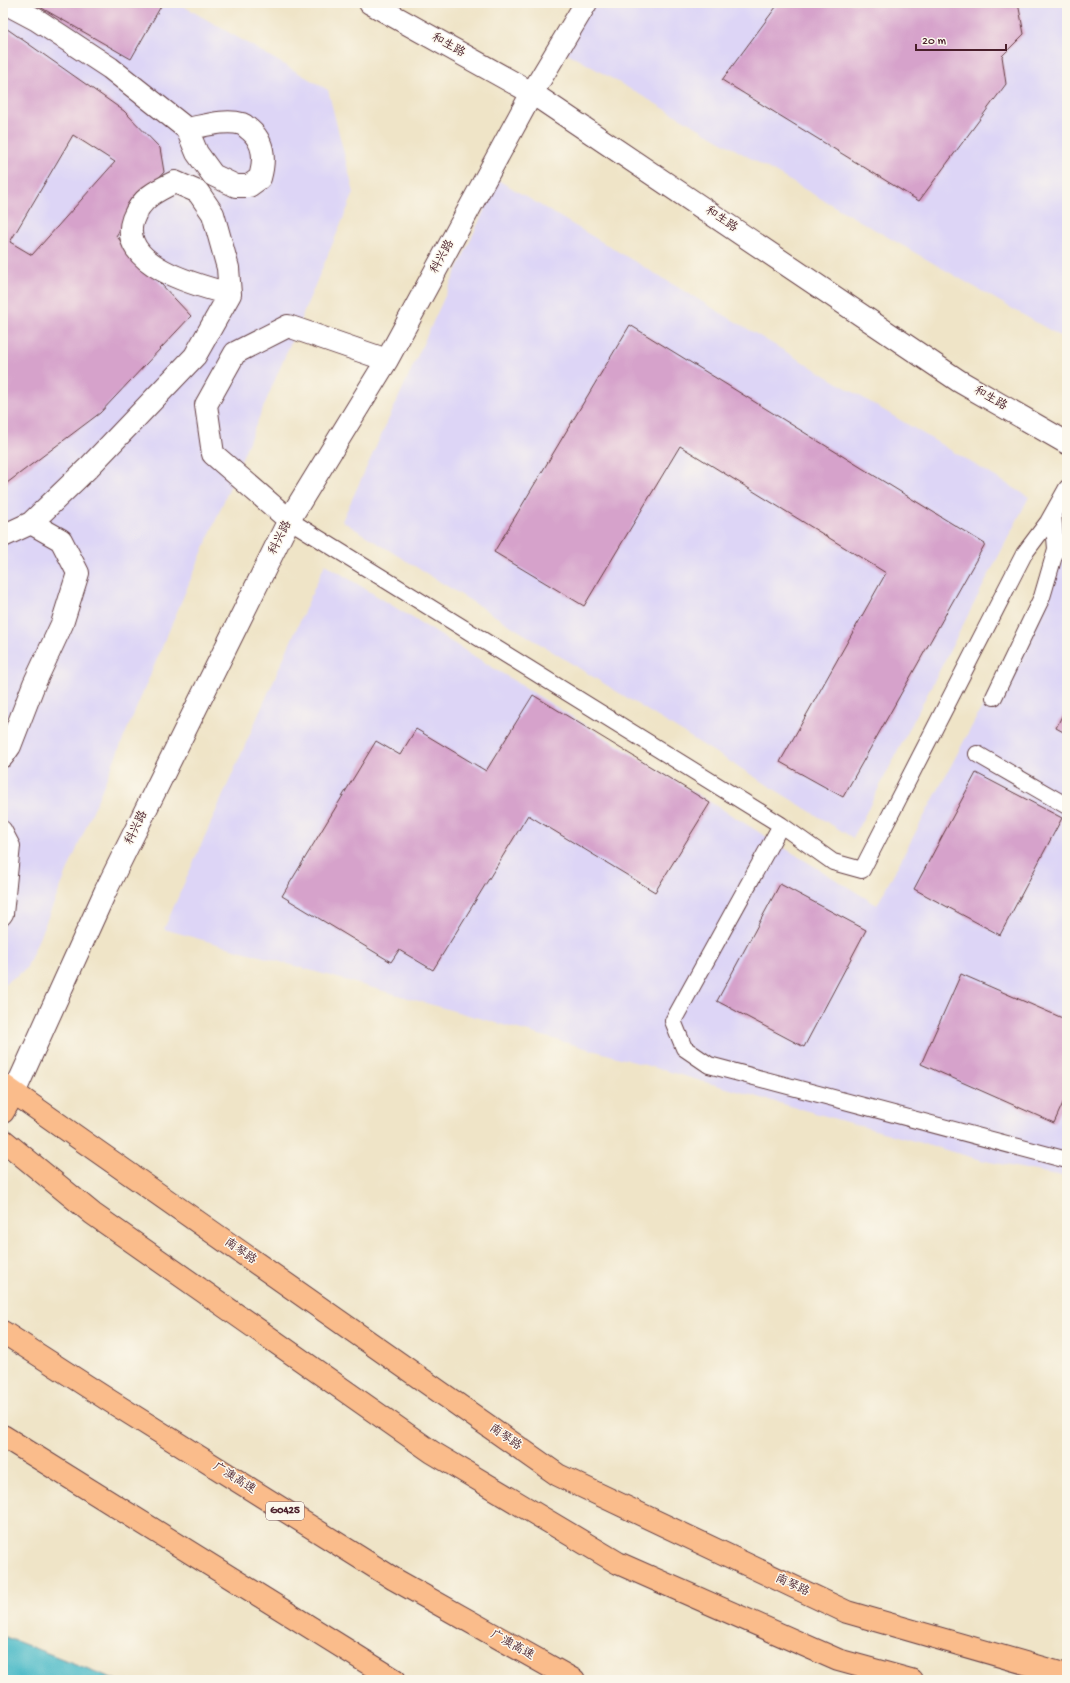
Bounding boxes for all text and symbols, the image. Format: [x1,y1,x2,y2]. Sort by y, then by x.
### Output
scale bar [916,26,1006,52]
street label: 和生路 [429,30,468,61]
text: 20 m [922,35,947,49]
street label: 和生路 [702,203,740,236]
street label: 科兴路 [427,237,458,276]
street label: 和生路 [971,383,1010,414]
street label: 科兴路 [266,518,295,557]
street label: 科兴路 [122,808,151,847]
street label: 南琴路 [221,1235,259,1268]
street label: 南琴路 [486,1421,524,1454]
street label: 广澳高速 [210,1459,259,1498]
road number: G0425 [266,1502,304,1520]
street label: 南琴路 [773,1571,812,1600]
street label: 广澳高速 [488,1626,537,1664]

